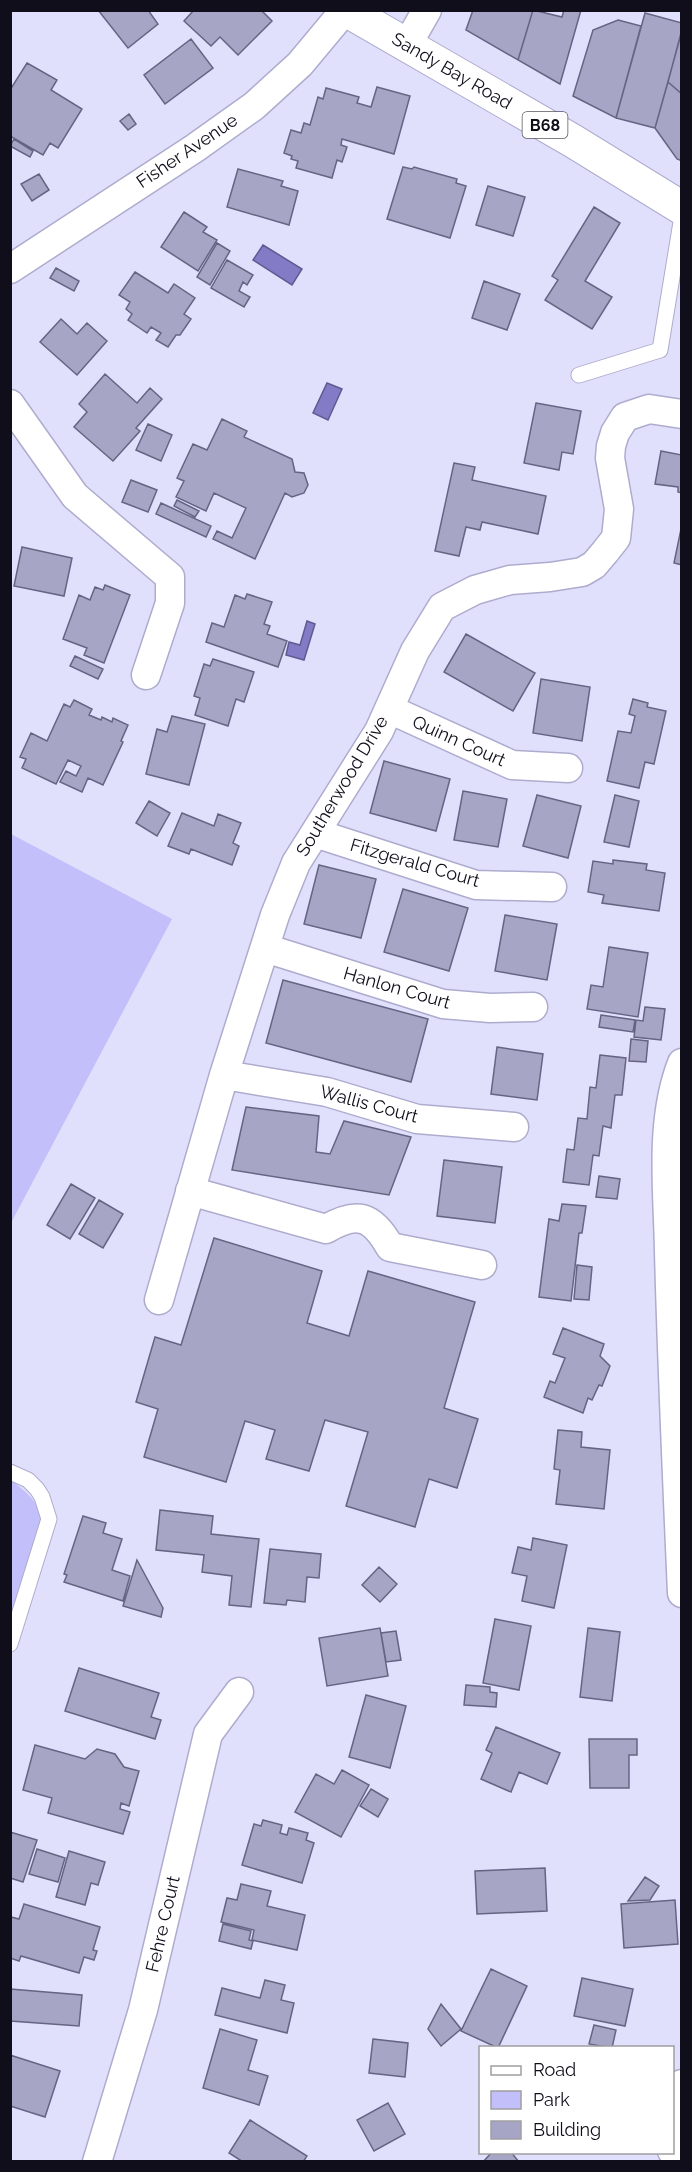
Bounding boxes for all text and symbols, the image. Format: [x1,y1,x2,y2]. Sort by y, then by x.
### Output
street label: Sandy Bay Road [389,28,516,113]
street label: Fisher Avenue [132,109,242,192]
road number: B68 [522,112,568,138]
street label: Southerwood Drive [291,711,392,860]
street label: Quinn Court [409,711,509,770]
street label: Fitzgerald Court [348,834,482,891]
street label: Hanlon Court [341,962,453,1013]
street label: Wallis Court [318,1080,421,1127]
street label: Fehre Court [141,1874,184,1974]
legend [479,2046,674,2154]
text: Road [533,2059,576,2080]
text: Park [533,2089,570,2110]
text: Building [533,2119,601,2140]

